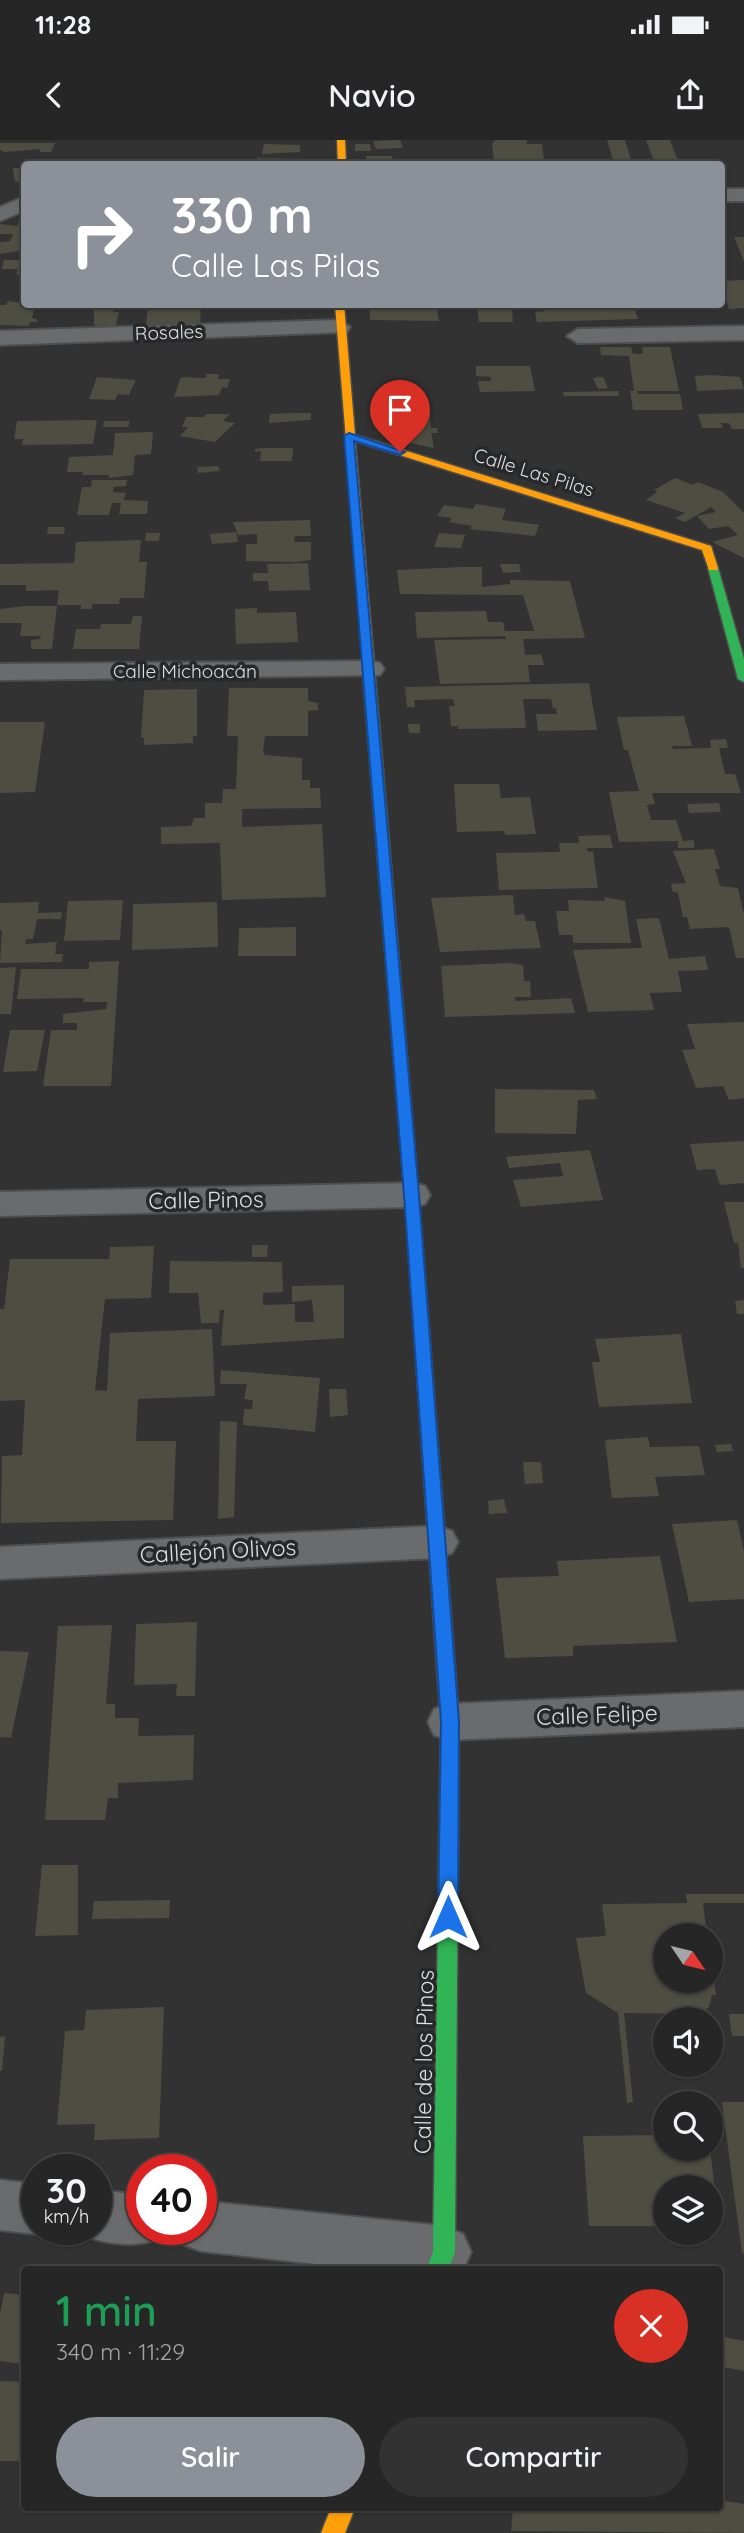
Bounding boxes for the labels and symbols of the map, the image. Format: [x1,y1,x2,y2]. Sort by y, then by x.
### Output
street label: Rosales [134,319,204,345]
pin [370,380,430,452]
street label: Calle Las Pilas [471,442,597,502]
street label: Calle Michoacán [113,659,257,683]
street label: Calle Pinos [148,1184,264,1215]
street label: Callejón Olivos [139,1532,297,1569]
street label: Calle Felipe [536,1698,658,1731]
position arrow [411,1880,485,1954]
north arrow [653,1923,723,1993]
street label: Calle de los Pinos [407,1970,440,2154]
speed limit sign: 40 [126,2154,217,2245]

